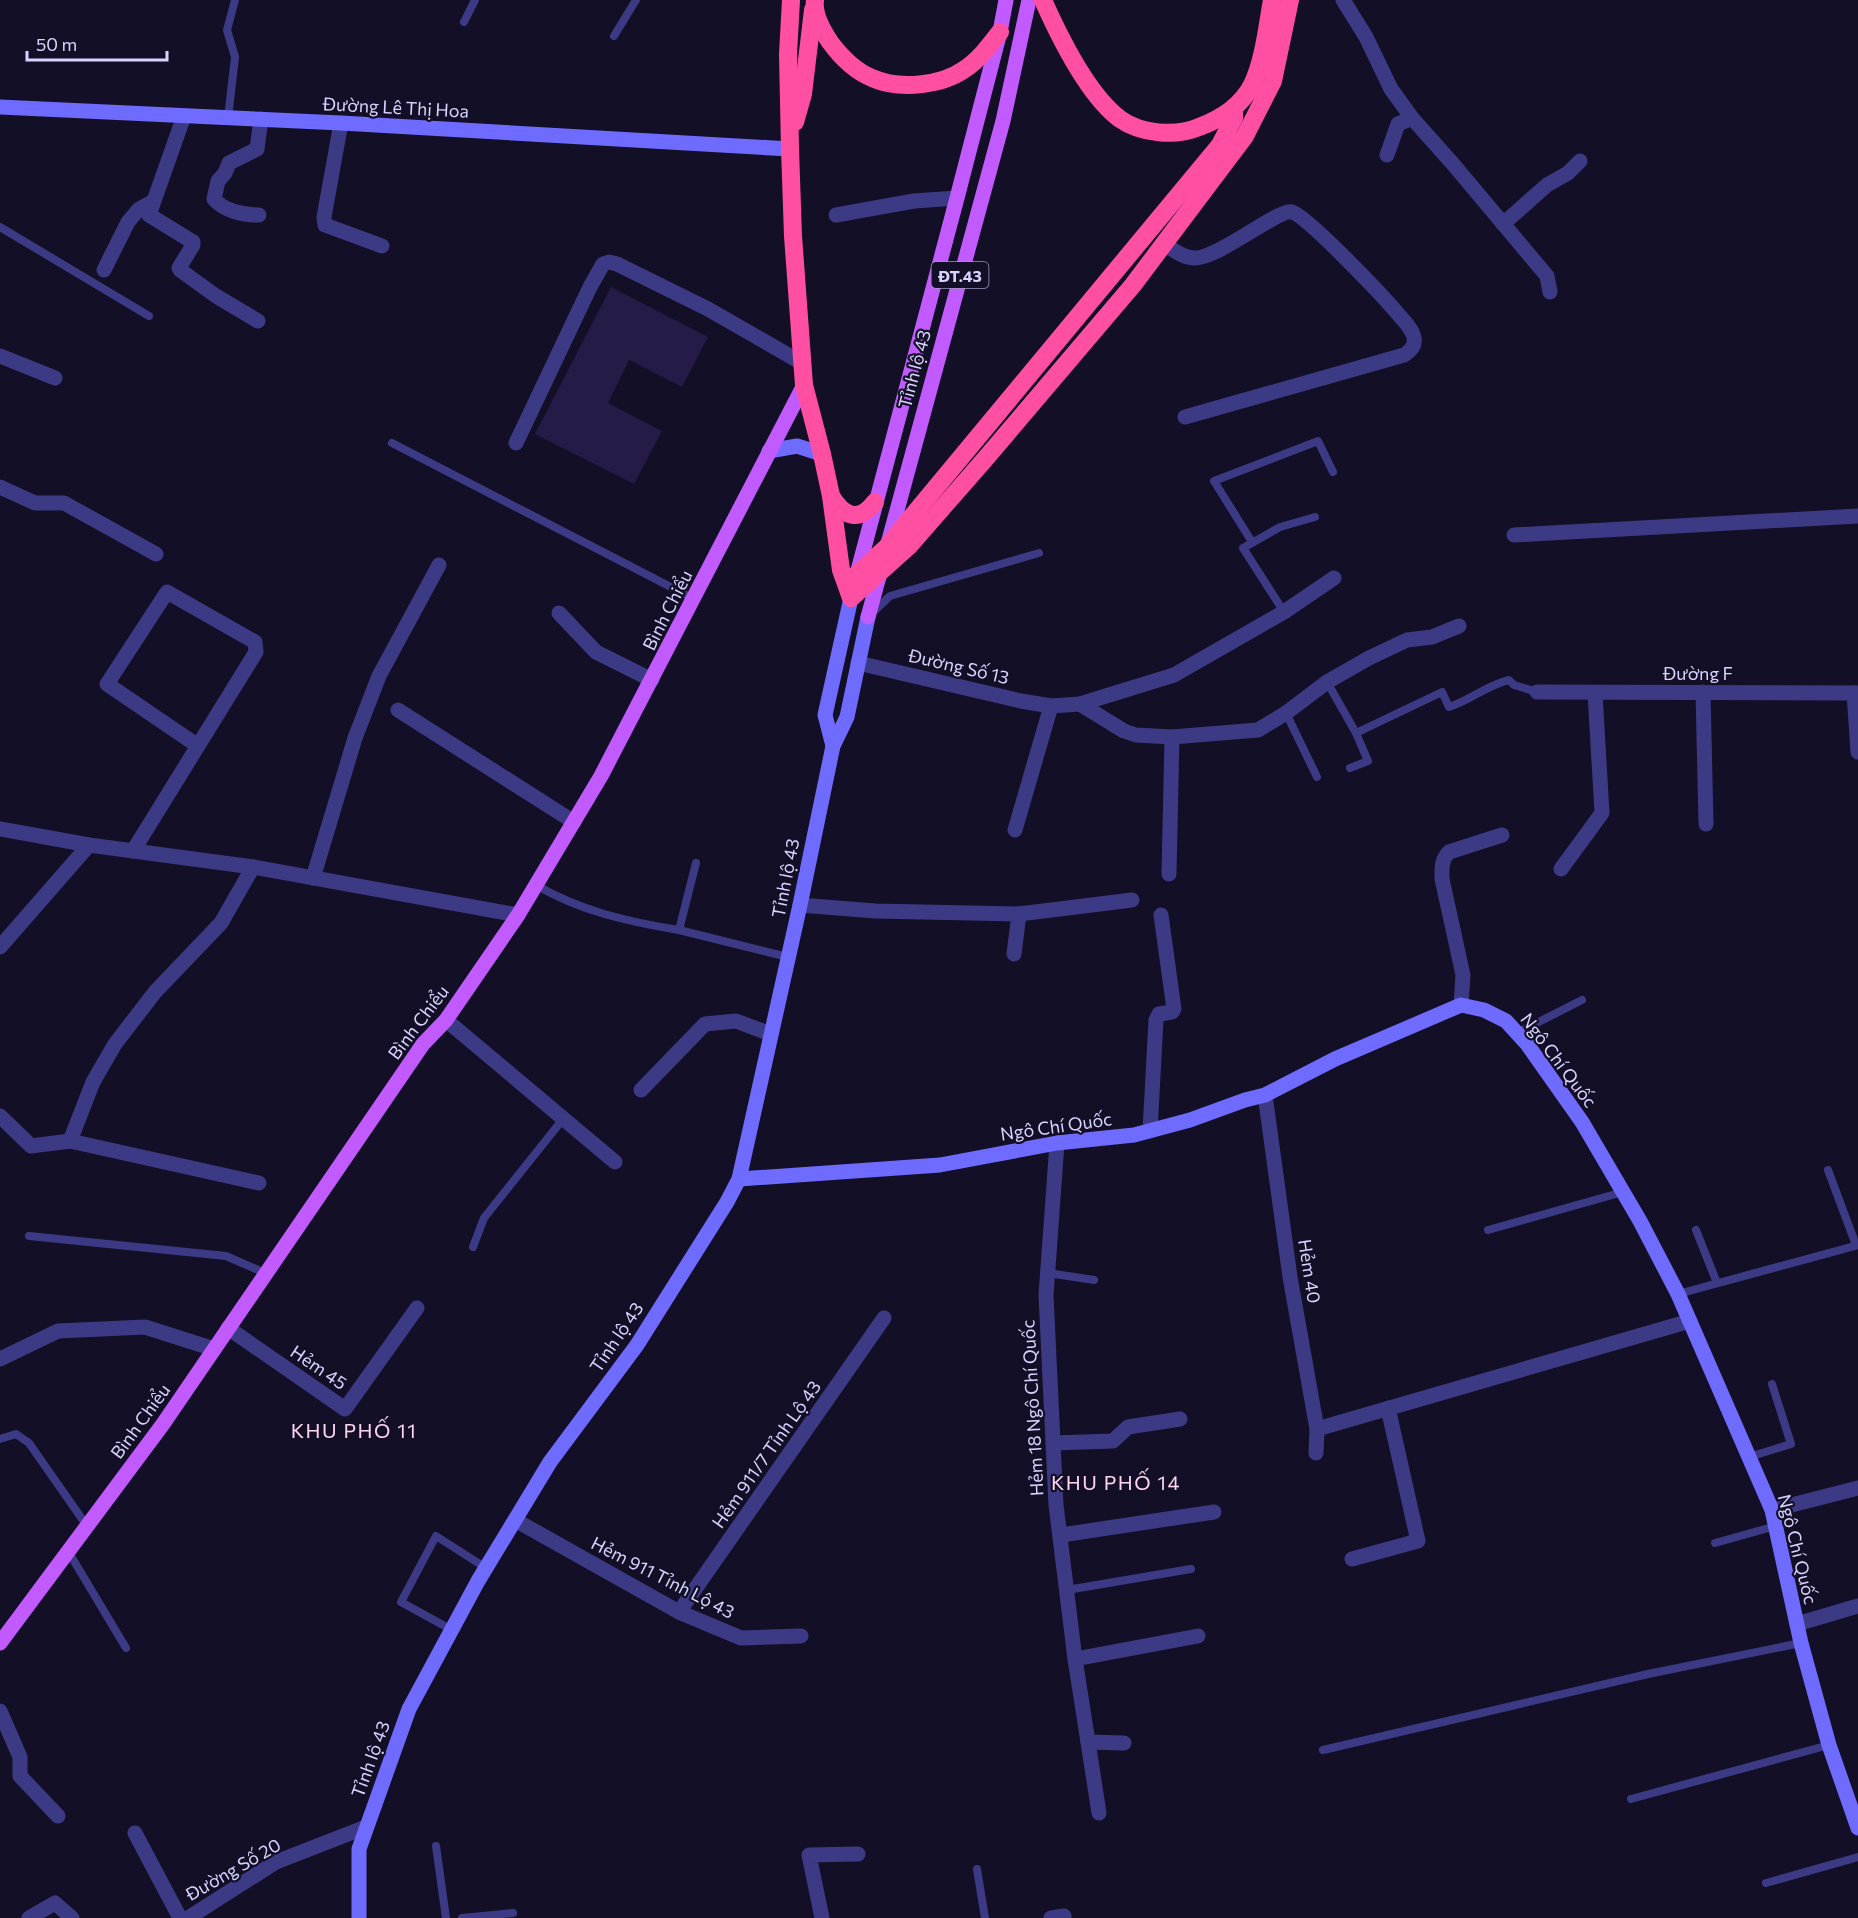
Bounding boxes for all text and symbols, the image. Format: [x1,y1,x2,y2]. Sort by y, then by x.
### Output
scale bar [27,24,166,62]
text: 50 m [36,33,77,55]
street label: Đường Lê Thị Hoa [321,92,470,122]
road number: ĐT.43 [932,262,988,288]
street label: Tỉnh lộ 43 [893,327,935,411]
street label: Bình Chiểu [637,566,697,654]
street label: Đường Số 13 [906,644,1011,688]
street label: Đường F [1662,662,1733,684]
street label: Tỉnh lộ 43 [767,837,803,919]
street label: Bình Chiểu [383,981,453,1063]
street label: Ngô Chí Quốc [1516,1008,1602,1112]
street label: Ngô Chí Quốc [999,1107,1113,1145]
street label: Hẻm 40 [1294,1237,1326,1305]
street label: Tỉnh lộ 43 [584,1298,648,1376]
street label: Hẻm 18 Ngô Chí Quốc [1016,1319,1048,1497]
street label: Hẻm 45 [287,1340,351,1394]
street label: Hẻm 911/7 Tỉnh Lộ 43 [707,1376,825,1532]
street label: Bình Chiểu [105,1379,175,1463]
district label: KHU PHỐ 11 [291,1416,417,1442]
district label: KHU PHỐ 14 [1051,1468,1181,1494]
street label: Ngô Chí Quốc [1774,1492,1822,1606]
street label: Hẻm 911 Tỉnh Lộ 43 [588,1531,738,1623]
street label: Tỉnh lộ 43 [346,1718,394,1800]
street label: Đường Số 20 [181,1833,284,1906]

